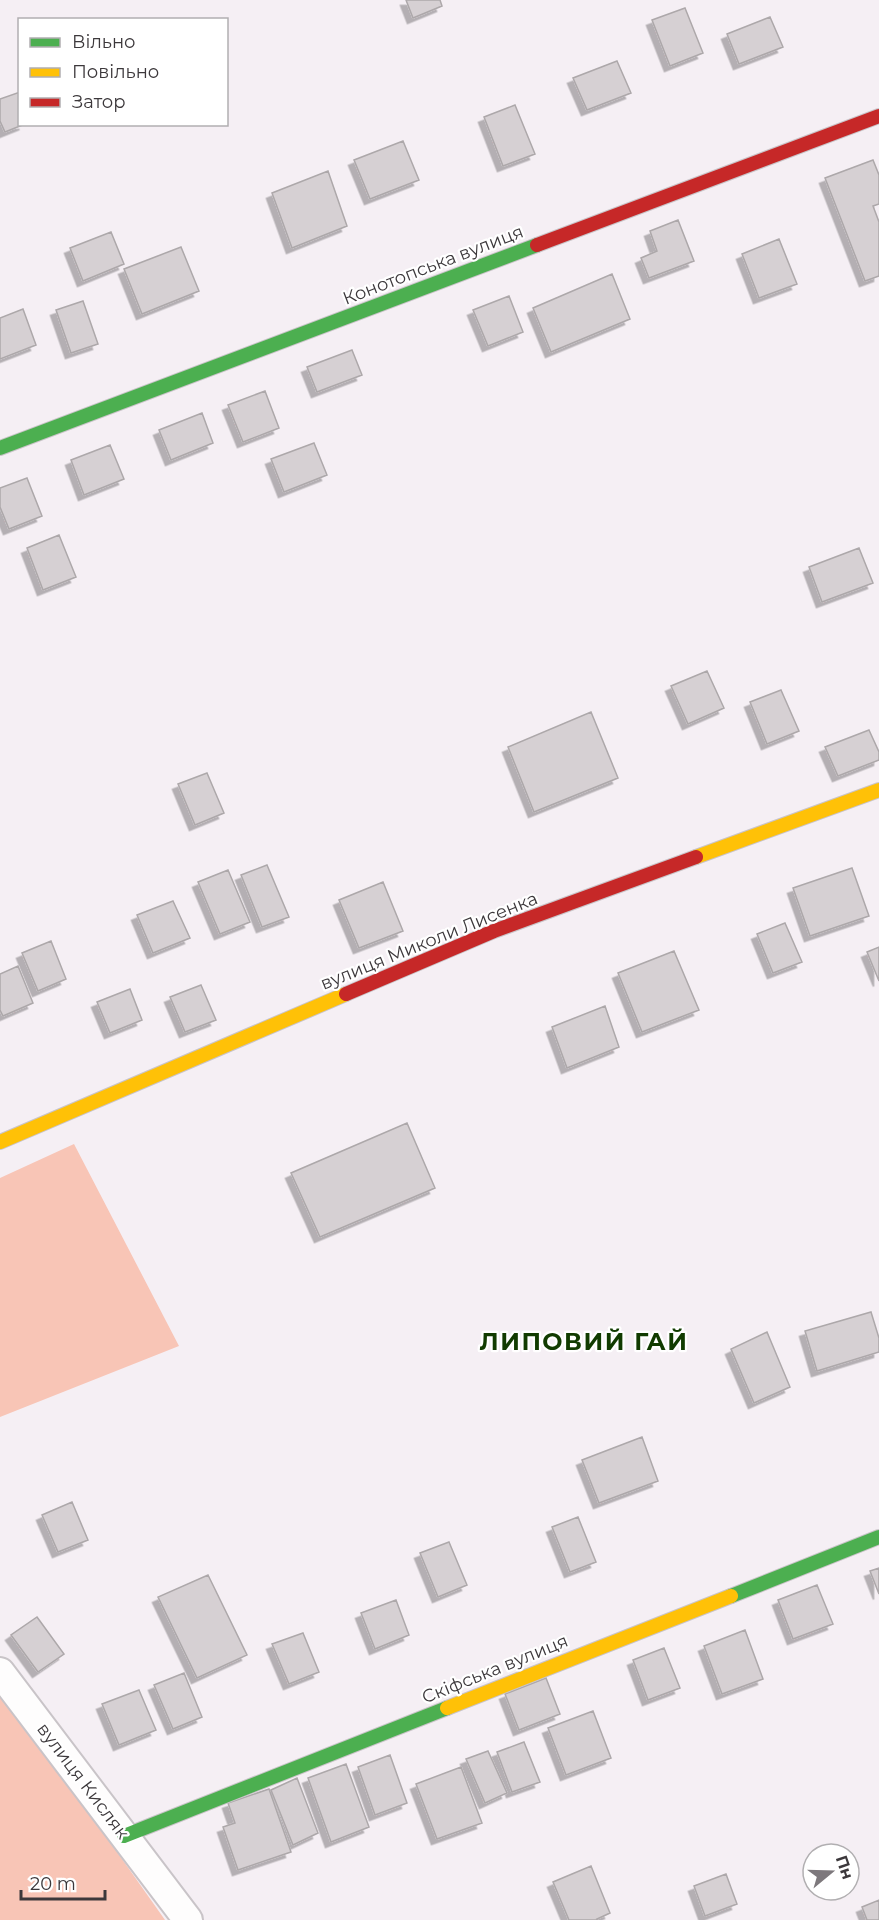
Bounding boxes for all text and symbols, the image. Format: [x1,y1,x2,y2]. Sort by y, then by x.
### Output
legend [18,18,228,126]
text: Вільно [72,31,136,53]
text: Повільно [72,61,159,83]
text: Затор [72,91,126,113]
street label: Конотопська вулиця [340,220,526,310]
street label: вулиця Миколи Лисенка [317,887,541,995]
district label: ЛИПОВИЙ ГАЙ [480,1327,689,1356]
street label: Скіфська вулиця [419,1630,571,1708]
street label: вулиця Кисляк [32,1719,134,1844]
north arrow [801,1842,861,1902]
text: Пн [832,1853,858,1882]
scale bar [21,1863,105,1901]
text: 20 m [30,1873,76,1895]

